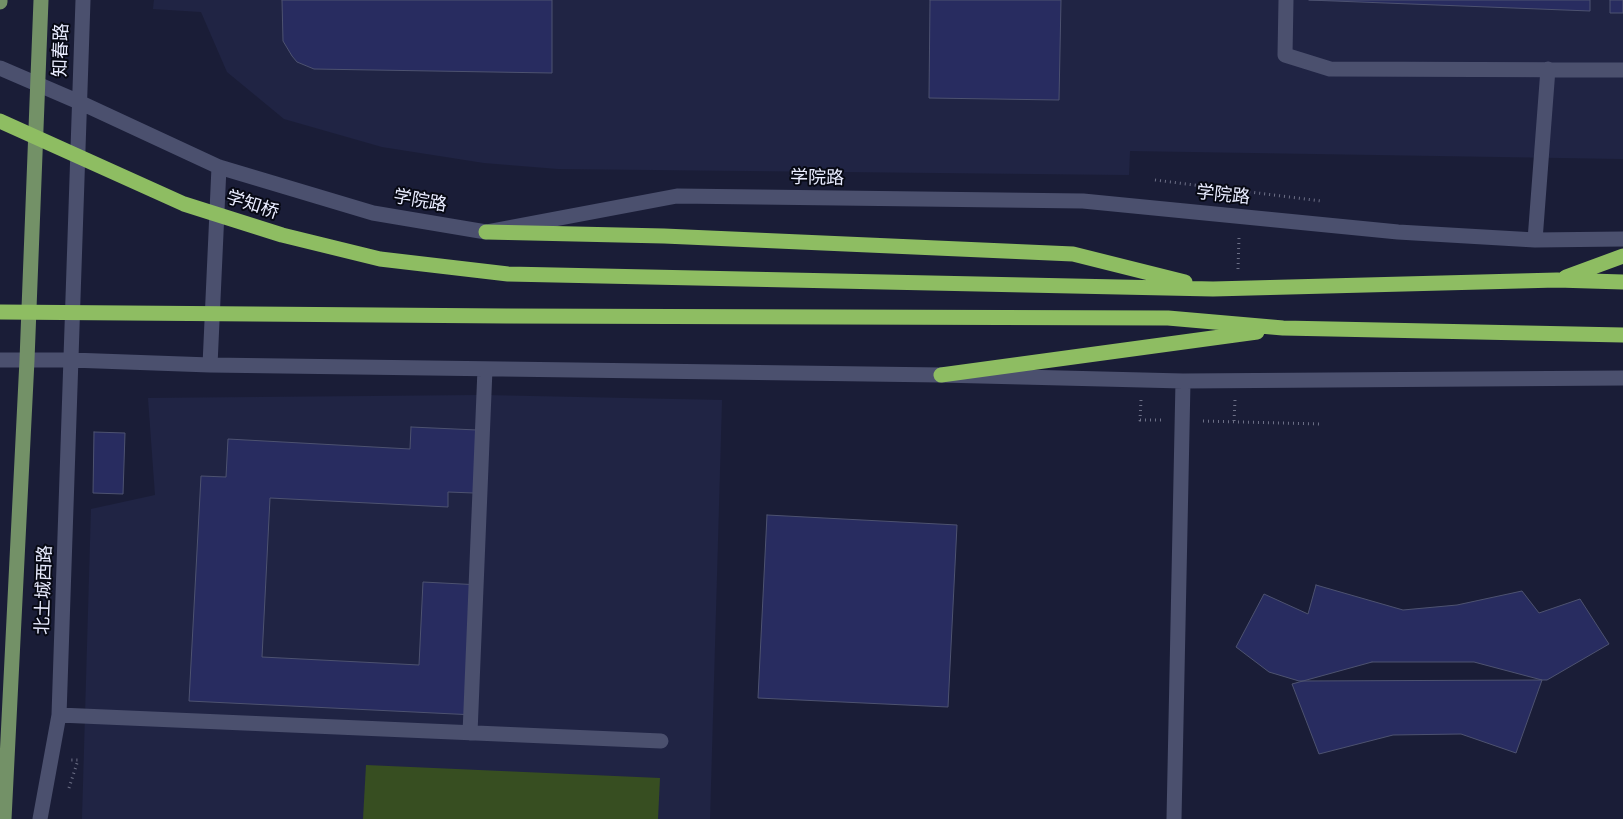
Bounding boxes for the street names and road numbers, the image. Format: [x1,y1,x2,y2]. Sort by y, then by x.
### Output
street label: 知春路 [50,23,74,77]
street label: 学院路 [790,168,844,190]
street label: 学院路 [1195,182,1251,210]
street label: 学知桥 [223,187,281,225]
street label: 学院路 [392,187,448,217]
street label: 北土城西路 [33,545,57,635]

